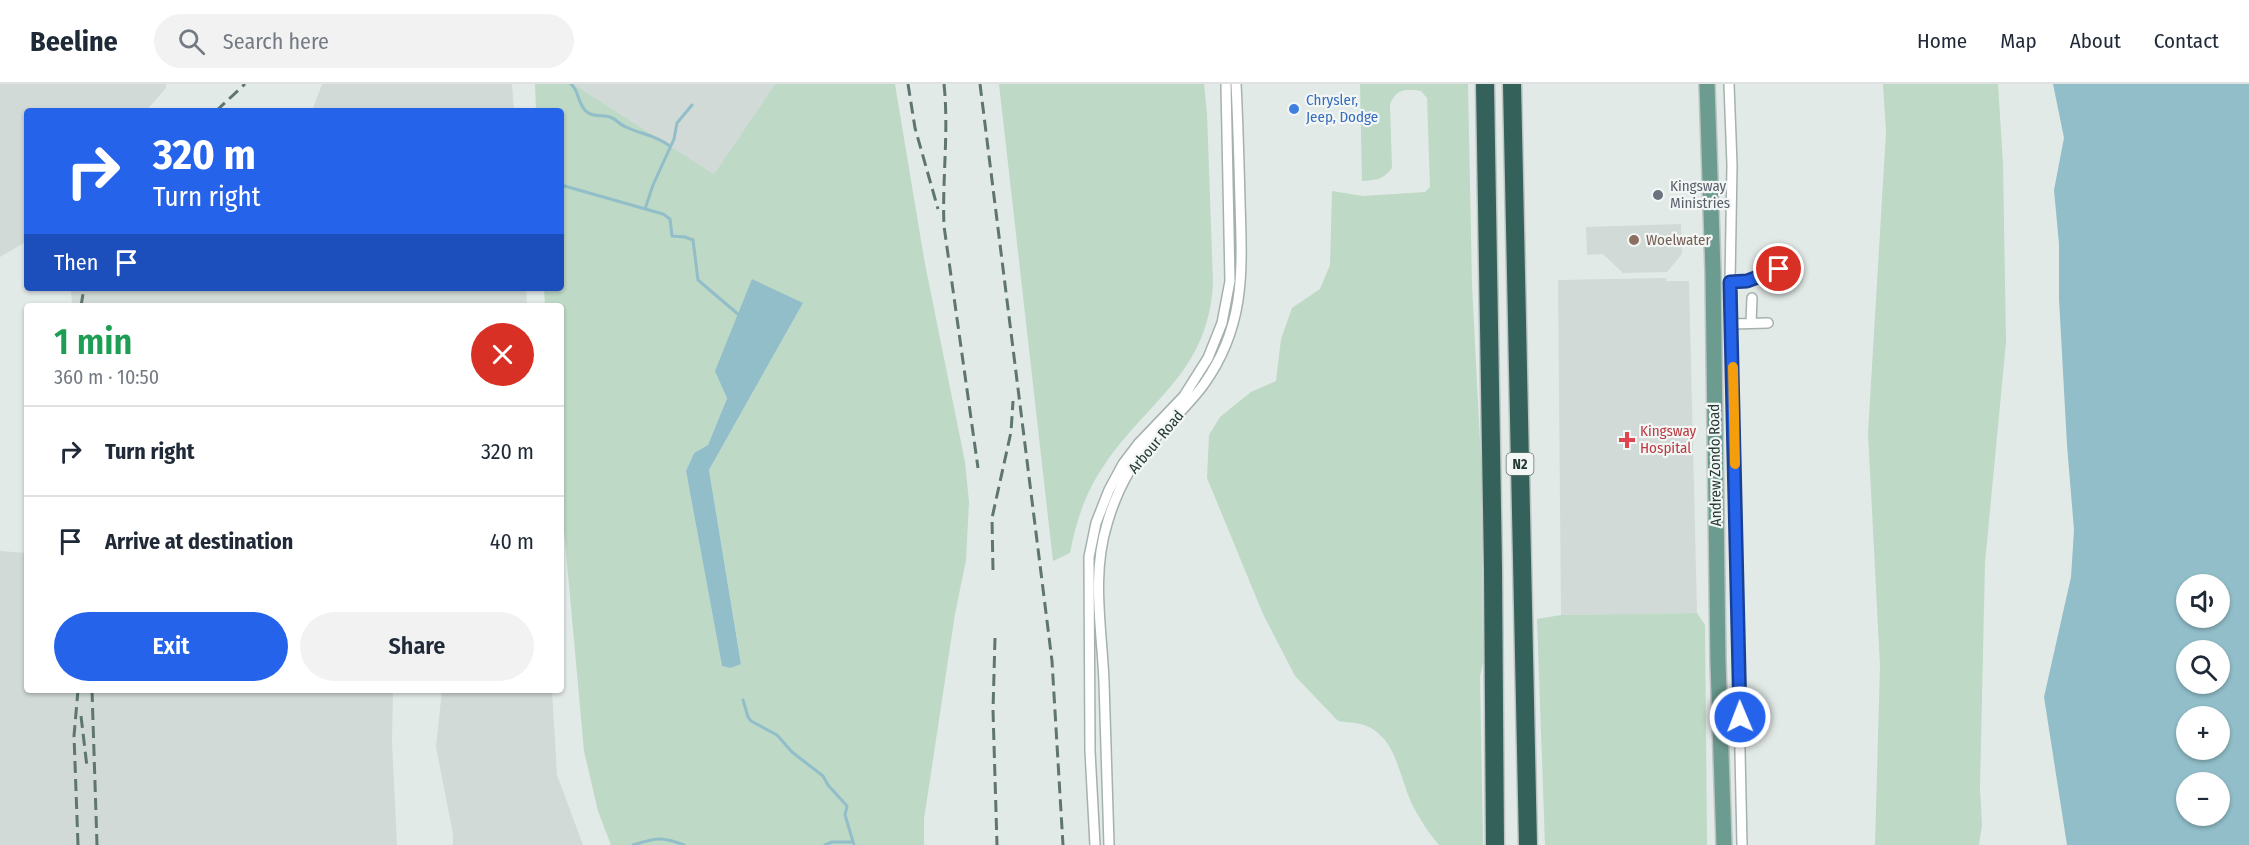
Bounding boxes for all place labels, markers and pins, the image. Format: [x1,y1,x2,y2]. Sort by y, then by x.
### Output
place label: Chrysler, Jeep, Dodge [1306,91,1378,126]
marker: Chrysler, Jeep, Dodge [1287,102,1301,116]
place label: Kingsway Ministries [1670,177,1730,212]
marker: Kingsway Ministries [1651,188,1665,202]
place label: Woelwater [1646,231,1711,249]
marker: Woelwater [1627,233,1641,247]
pin [1753,243,1804,294]
place label: Kingsway Hospital [1640,422,1697,457]
marker: Kingsway Hospital [1618,431,1636,449]

